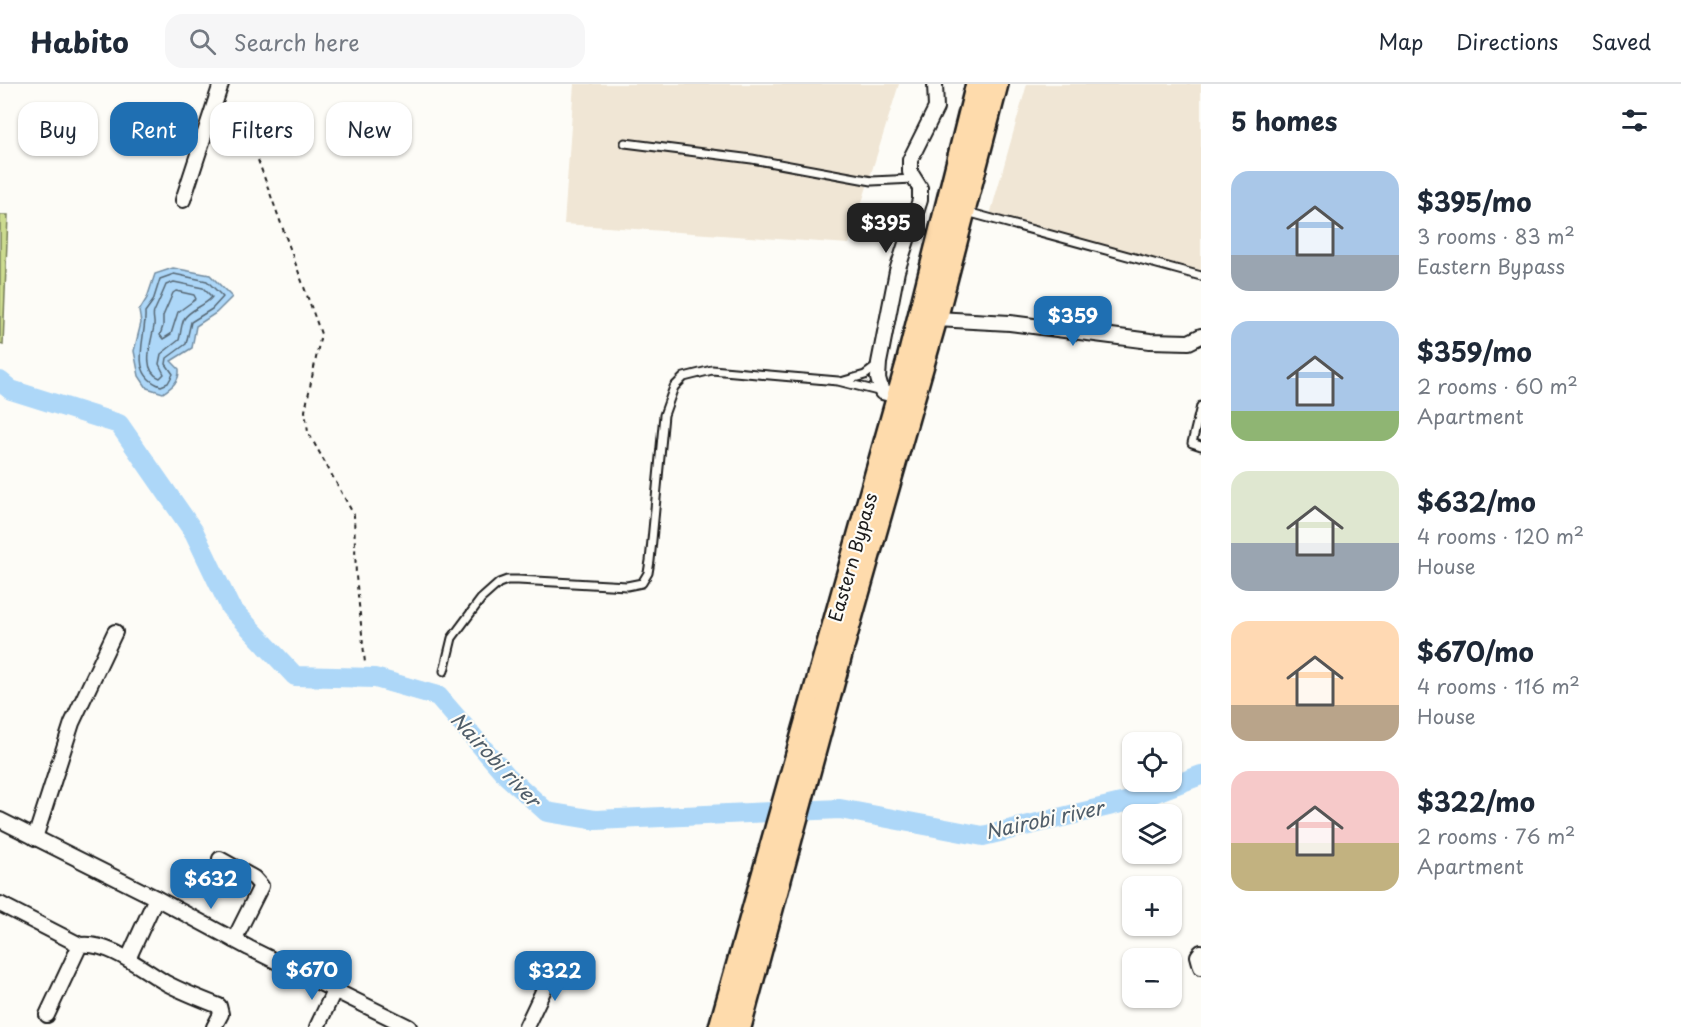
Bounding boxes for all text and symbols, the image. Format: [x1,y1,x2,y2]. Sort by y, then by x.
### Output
search box [165,14,585,68]
text: Habito [30,20,129,63]
icon: search [186,25,219,58]
text: Search here [234,25,360,58]
text: Map [1378,25,1423,57]
text: Directions [1456,25,1558,57]
text: Saved [1591,25,1651,57]
text: 5 homes [1231,101,1337,140]
chip: Buy [18,102,98,156]
chip: Rent [110,102,198,156]
chip: Filters [210,102,314,156]
chip: New [326,102,412,156]
icon: filters [1618,104,1651,137]
text: $395/mo [1417,182,1531,221]
icon: home [1279,195,1351,267]
pin: $395 [850,203,922,254]
text: $395 [861,207,911,237]
text: 3 rooms · 83 m² [1417,221,1575,251]
text: Eastern Bypass [1417,251,1565,281]
pin: $359 [1037,296,1109,347]
text: $359 [1048,300,1098,330]
text: $359/mo [1417,332,1532,371]
icon: home [1279,345,1351,417]
text: 2 rooms · 60 m² [1417,371,1578,401]
text: Apartment [1417,401,1524,431]
text: $632/mo [1417,482,1536,521]
street label: Eastern Bypass [821,489,883,625]
icon: home [1279,495,1351,567]
text: 4 rooms · 120 m² [1417,521,1584,551]
text: House [1417,551,1476,581]
text: $670/mo [1417,632,1534,671]
icon: home [1279,645,1351,717]
text: 4 rooms · 116 m² [1417,671,1580,701]
text: House [1417,701,1476,731]
water label: Nairobi river [444,705,550,815]
map controls [1122,732,1182,1008]
button: locate [1122,732,1182,792]
text: $322/mo [1417,782,1535,821]
water label: Nairobi river [982,791,1109,846]
icon: home [1279,795,1351,867]
button: layers [1122,804,1182,864]
text: 2 rooms · 76 m² [1417,821,1575,851]
text: Apartment [1417,851,1524,881]
pin: $632 [175,859,247,910]
text: $632 [184,863,238,893]
button: + [1122,876,1182,936]
button: − [1122,948,1182,1008]
pin: $670 [276,950,348,1001]
pin: $322 [519,951,591,1002]
text: $670 [286,954,338,984]
text: $322 [529,955,581,985]

